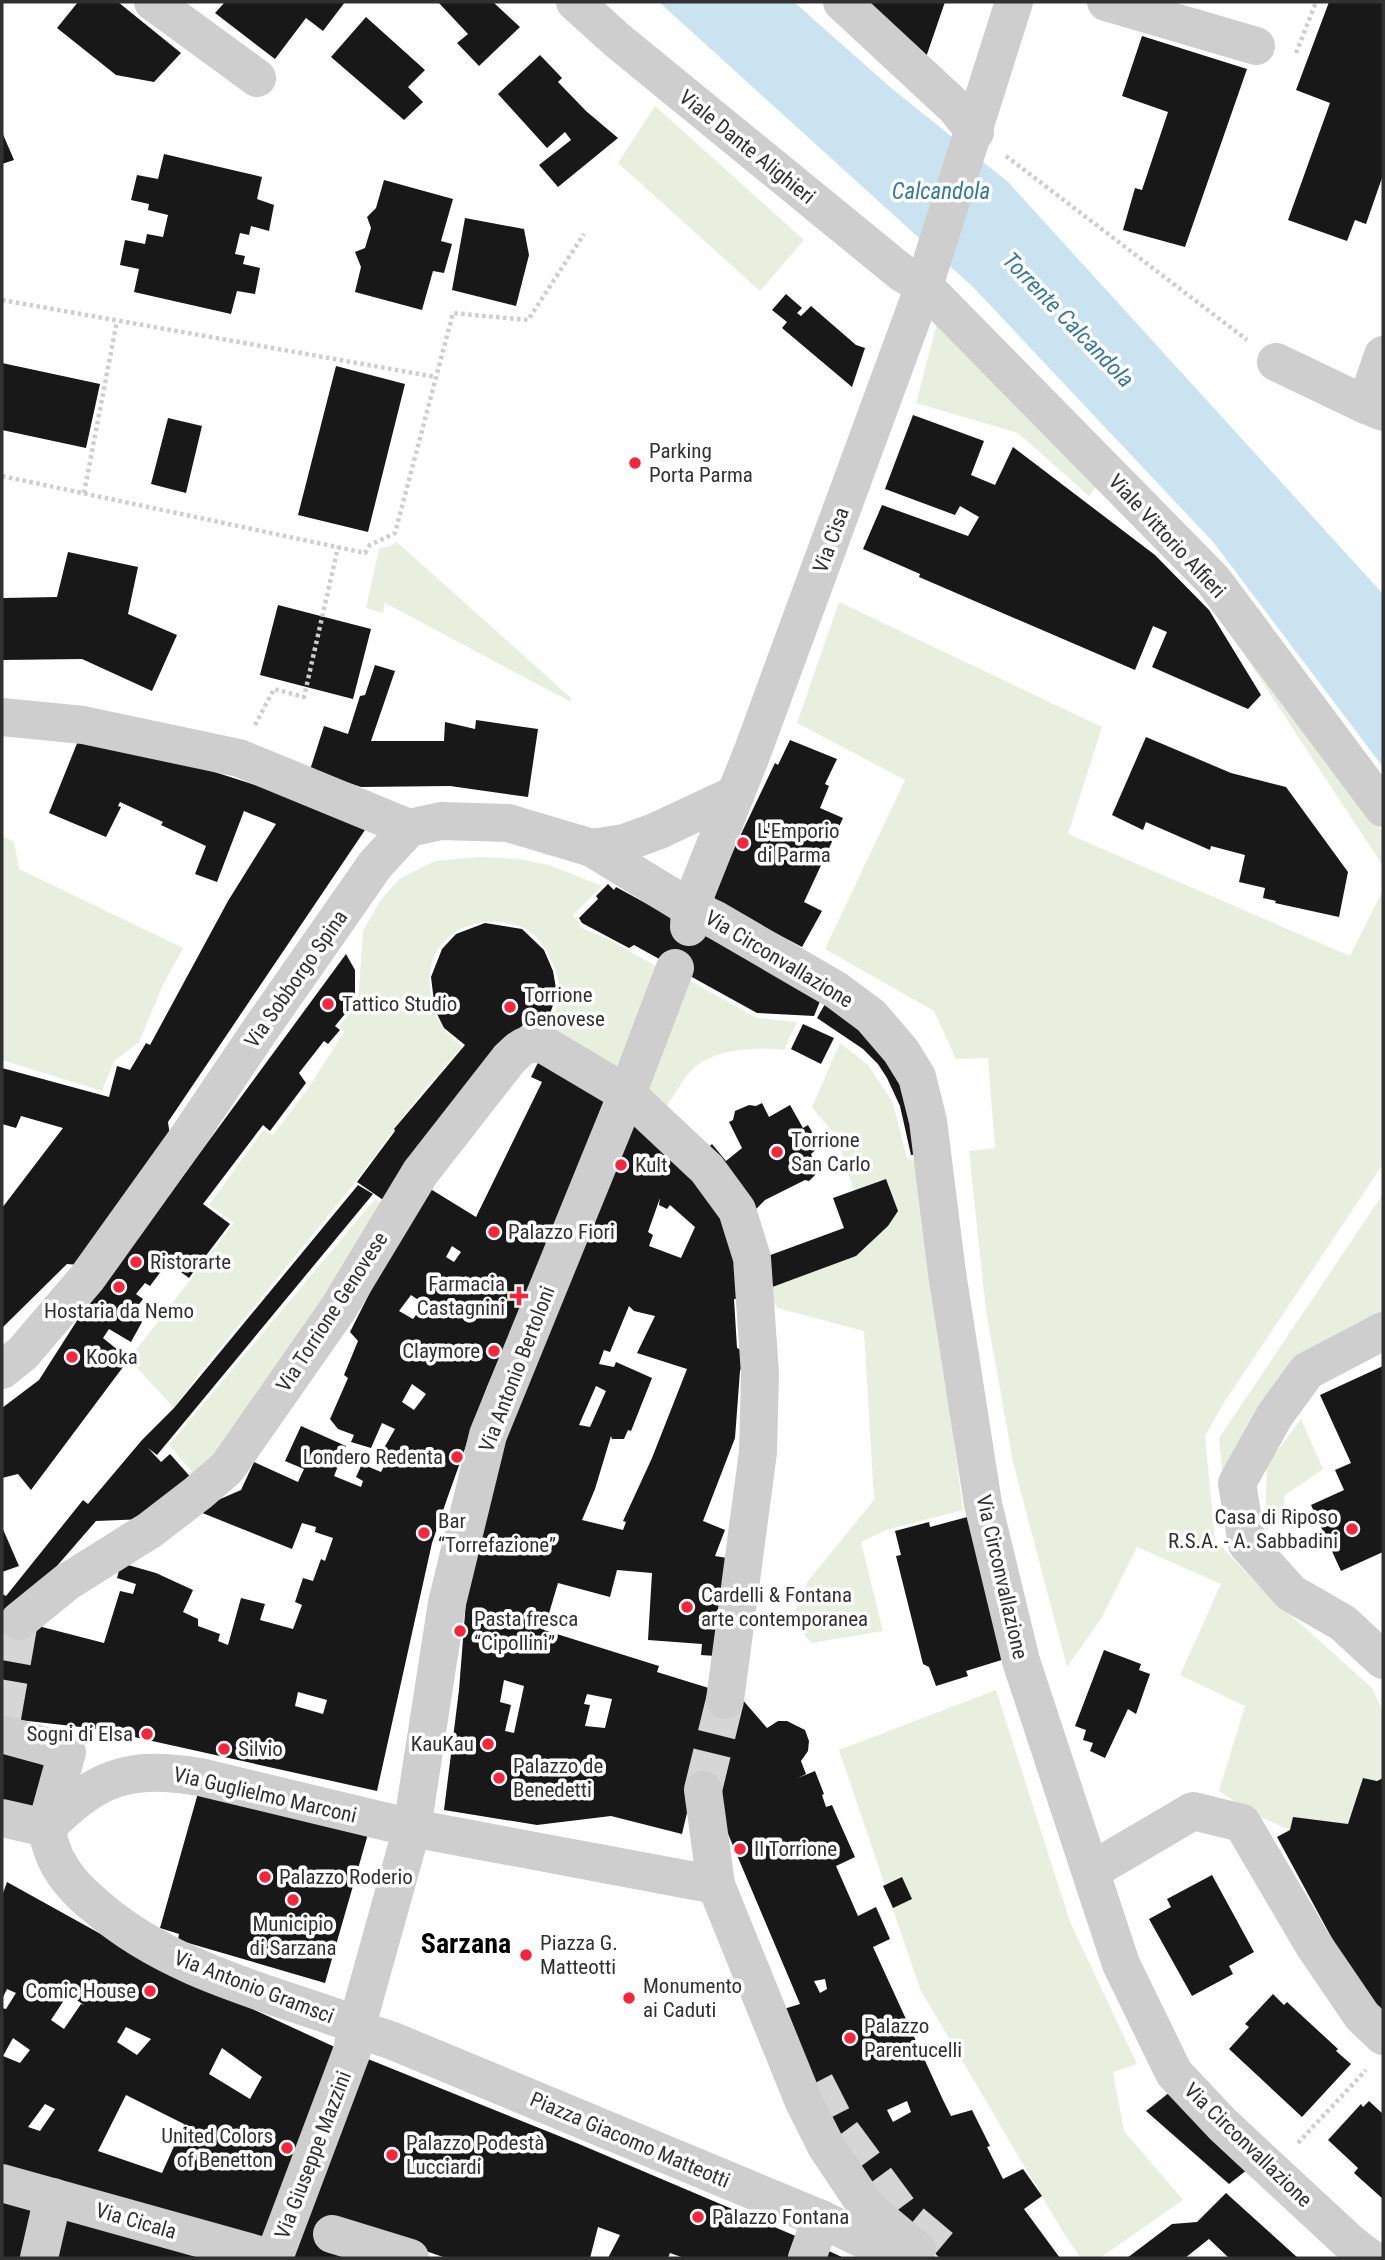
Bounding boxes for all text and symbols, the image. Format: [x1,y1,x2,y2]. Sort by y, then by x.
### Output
street label: Viale Dante Alighieri [674,85,820,209]
water label: Calcandola [892,178,990,205]
water label: Torrente Calcandola [997,247,1139,393]
place label: Parking Porta Parma [649,439,753,487]
marker: Parking Porta Parma [627,455,643,471]
street label: Viale Vittorio Alfieri [1104,469,1230,603]
street label: Via Cisa [808,504,854,576]
place label: L'Emporio di Parma [757,819,840,867]
marker: L'Emporio di Parma [735,835,751,851]
street label: Via Circonvallazione [701,905,857,1013]
street label: Via Sobborgo Spina [240,906,352,1052]
place label: Torrione Genovese [524,983,605,1031]
place label: Tattico Studio [342,992,457,1016]
marker: Tattico Studio [320,996,336,1012]
marker: Torrione Genovese [502,999,518,1015]
place label: Torrione San Carlo [791,1128,871,1176]
marker: Torrione San Carlo [769,1144,785,1160]
place label: Kult [635,1153,667,1177]
marker: Kult [613,1157,629,1173]
place label: Palazzo Fiori [508,1220,615,1244]
marker: Palazzo Fiori [486,1224,502,1240]
street label: Via Torrione Genovese [271,1228,393,1396]
place label: Ristorarte [150,1250,231,1274]
marker: Ristorarte [128,1254,144,1270]
place label: Farmacia Castagnini [417,1272,505,1320]
marker: Hostaria da Nemo [111,1279,127,1295]
street label: Via Antonio Bertoloni [474,1283,560,1455]
marker: Farmacia Castagnini [511,1288,527,1304]
place label: Hostaria da Nemo [44,1299,194,1323]
place label: Claymore [402,1339,480,1363]
marker: Claymore [486,1343,502,1359]
place label: Kooka [86,1345,138,1369]
marker: Kooka [64,1349,80,1365]
place label: Londero Redenta [303,1445,443,1469]
marker: Londero Redenta [449,1449,465,1465]
street label: Via Circonvallazione [971,1492,1033,1662]
place label: Casa di Riposo R.S.A. - A. Sabbadini [1168,1505,1338,1553]
place label: Bar “Torrefazione” [438,1509,556,1557]
marker: Casa di Riposo R.S.A. - A. Sabbadini [1344,1521,1360,1537]
marker: Bar “Torrefazione” [416,1525,432,1541]
place label: Cardelli & Fontana arte contemporanea [701,1583,868,1631]
marker: Cardelli & Fontana arte contemporanea [679,1599,695,1615]
place label: Pasta fresca “Cipollini” [474,1607,578,1655]
marker: Pasta fresca “Cipollini” [452,1623,468,1639]
place label: Sogni di Elsa [26,1722,133,1746]
marker: Sogni di Elsa [139,1726,155,1742]
place label: KauKau [411,1732,474,1756]
marker: KauKau [480,1736,496,1752]
place label: Silvio [238,1737,283,1761]
marker: Silvio [216,1741,232,1757]
place label: Palazzo de Benedetti [513,1754,604,1802]
street label: Via Guglielmo Marconi [171,1762,359,1828]
marker: Palazzo de Benedetti [491,1770,507,1786]
place label: Il Torrione [754,1837,837,1861]
marker: Il Torrione [732,1841,748,1857]
place label: Palazzo Roderio [279,1865,413,1889]
marker: Palazzo Roderio [257,1869,273,1885]
marker: Municipio di Sarzana [285,1892,301,1908]
place label: Municipio di Sarzana [250,1912,336,1960]
district label: Sarzana [421,1927,511,1960]
place label: Piazza G. Matteotti [540,1931,618,1979]
street label: Via Antonio Gramsci [171,1946,337,2028]
marker: Piazza G. Matteotti [518,1947,534,1963]
place label: Monumento ai Caduti [643,1974,742,2022]
place label: Comic House [25,1979,136,2003]
marker: Comic House [142,1983,158,1999]
marker: Monumento ai Caduti [621,1990,637,2006]
place label: Palazzo Parentucelli [864,2014,962,2062]
marker: Palazzo Parentucelli [842,2030,858,2046]
street label: Via Giuseppe Mazzini [270,2068,356,2242]
street label: Via Circonvallazione [1179,2078,1317,2212]
street label: Piazza Giacomo Matteotti [527,2087,733,2193]
place label: United Colors of Benetton [161,2124,273,2172]
place label: Palazzo Podestà Lucciardi [406,2131,544,2179]
marker: United Colors of Benetton [279,2140,295,2156]
marker: Palazzo Podestà Lucciardi [384,2147,400,2163]
street label: Via Cicala [93,2198,179,2244]
place label: Palazzo Fontana [712,2205,849,2229]
marker: Palazzo Fontana [690,2209,706,2225]

